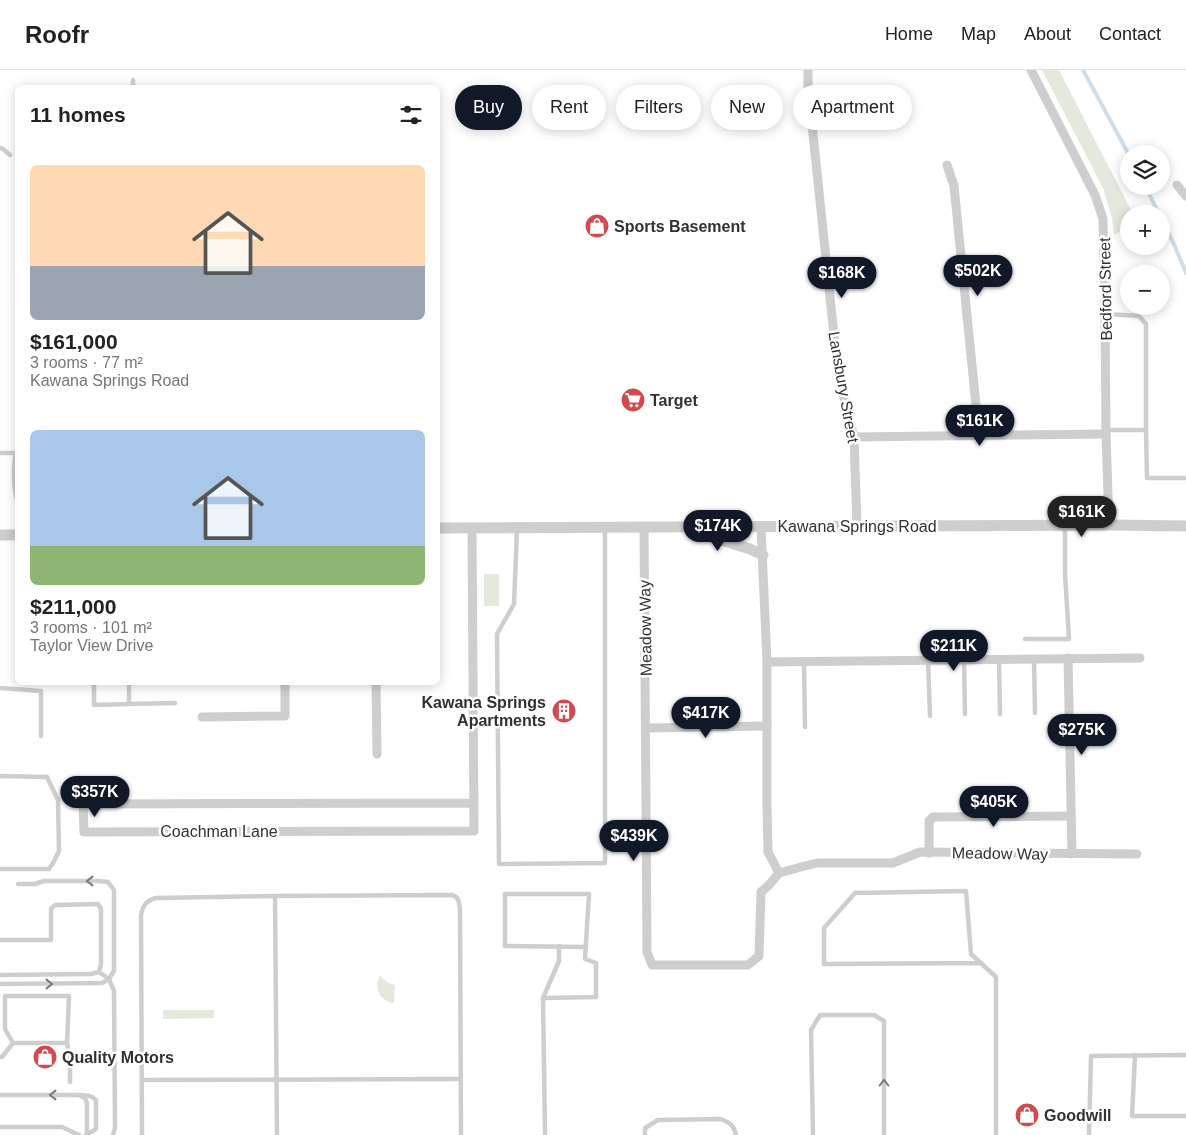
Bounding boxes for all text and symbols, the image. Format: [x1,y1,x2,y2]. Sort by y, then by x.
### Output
text: Roofr [25,21,89,48]
text: Home [885,24,933,44]
text: Map [961,24,996,44]
text: About [1024,24,1071,44]
text: Contact [1099,24,1161,44]
chip: Buy [455,85,522,130]
chip: Rent [532,85,606,130]
chip: Filters [616,85,701,130]
chip: New [711,85,783,130]
chip: Apartment [793,85,912,130]
icon: filters [397,101,425,129]
text: 11 homes [30,103,126,126]
map controls [1120,145,1170,315]
button: layers [1120,145,1170,195]
icon: home [183,198,273,288]
button: + [1120,205,1170,255]
shop icon: Sports Basement [584,213,610,239]
place label: Sports Basement [614,218,746,235]
street label: Bedford Street [1096,237,1115,341]
pin: $502K [943,254,1013,297]
pin: $168K [807,256,877,299]
text: $502K [954,262,1002,279]
text: $168K [818,264,866,281]
button: − [1120,265,1170,315]
text: $161,000 [30,330,118,353]
street label: Lansbury Street [825,330,862,445]
text: 3 rooms · 77 m² [30,354,143,371]
text: Kawana Springs Road [30,372,189,389]
supermarket icon: Target [620,387,646,413]
place label: Target [650,392,698,409]
pin: $161K [945,404,1015,447]
text: $161K [956,412,1004,429]
icon: home [183,463,273,553]
pin: $161K [1047,496,1117,538]
text: $161K [1058,503,1106,520]
pin: $174K [683,510,753,552]
text: $174K [694,517,742,534]
street label: Kawana Springs Road [777,518,937,535]
street label: Meadow Way [636,580,655,676]
text: $211,000 [30,595,116,618]
text: 3 rooms · 101 m² [30,619,152,636]
pin: $211K [919,630,989,672]
text: Taylor View Drive [30,637,153,654]
text: $211K [931,637,977,654]
place label: Kawana Springs Apartments [422,694,546,729]
pin: $417K [671,696,741,739]
building icon: Kawana Springs Apartments [551,698,577,724]
text: $417K [682,704,730,721]
pin: $275K [1047,714,1117,756]
text: $275K [1058,721,1106,738]
pin: $357K [60,776,130,818]
text: $357K [71,783,119,800]
pin: $405K [959,786,1029,828]
text: $405K [970,793,1018,810]
pin: $439K [599,820,669,862]
street label: Coachman Lane [160,823,278,840]
text: $439K [610,827,658,844]
street label: Meadow Way [952,844,1048,863]
one-way arrow [85,876,93,886]
one-way arrow [45,979,53,989]
shop icon: Quality Motors [32,1044,58,1070]
place label: Quality Motors [62,1049,174,1066]
one-way arrow [879,1078,889,1086]
one-way arrow [49,1090,56,1100]
shop icon: Goodwill [1014,1102,1040,1128]
place label: Goodwill [1044,1107,1112,1124]

